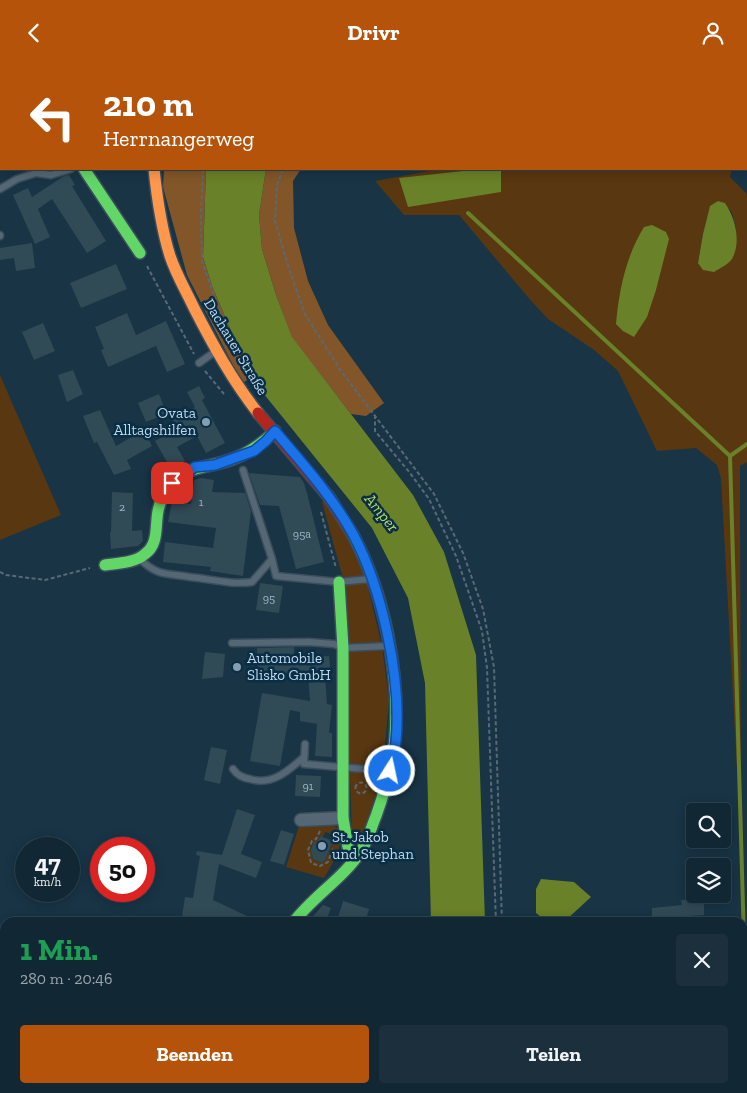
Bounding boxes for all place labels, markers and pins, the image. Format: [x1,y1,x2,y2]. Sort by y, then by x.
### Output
place label: Ovata Alltagshilfen [114,404,196,439]
marker: Ovata Alltagshilfen [200,416,212,428]
pin [151,462,193,504]
place label: Automobile Slisko GmbH [247,649,331,684]
marker: Automobile Slisko GmbH [231,661,243,673]
place label: St. Jakob und Stephan [332,828,414,863]
marker: St. Jakob und Stephan [316,840,328,852]

